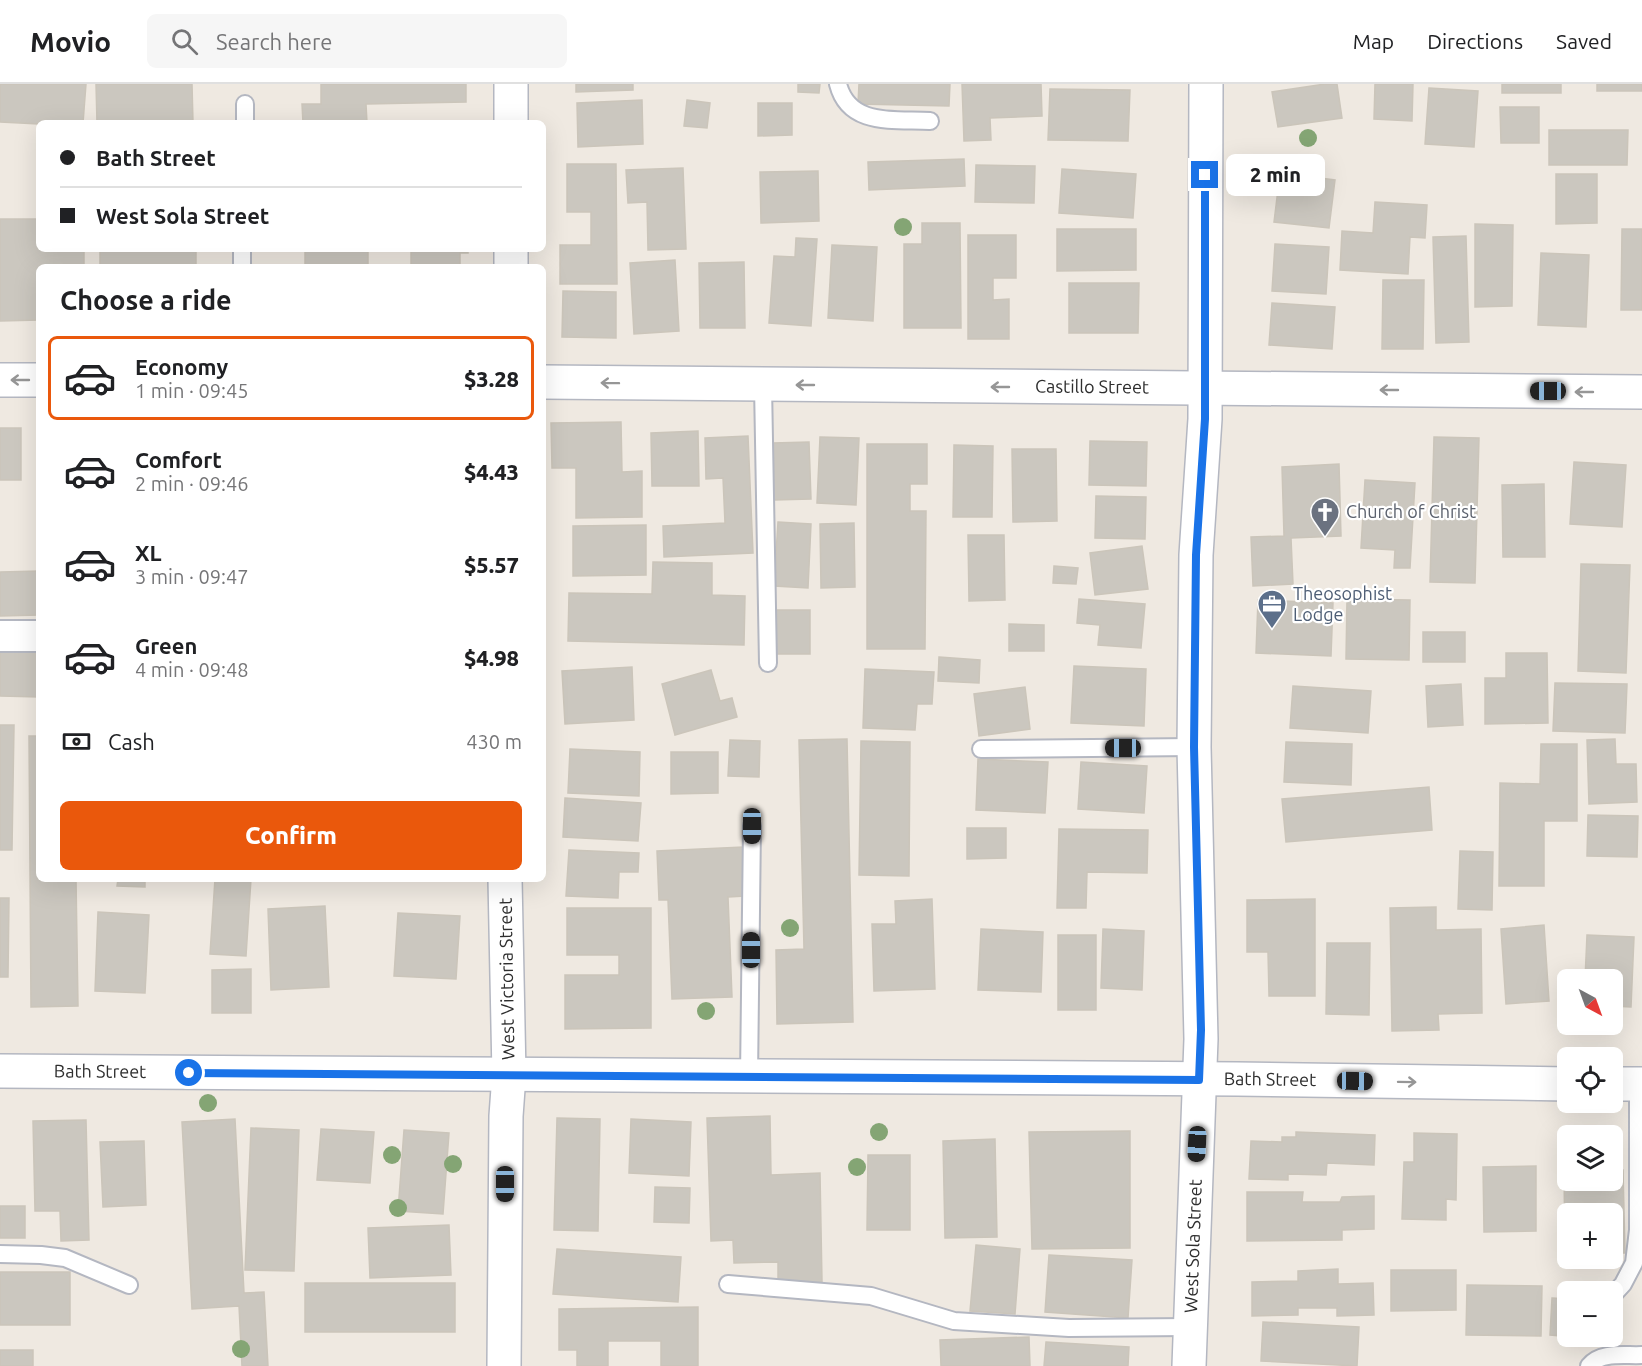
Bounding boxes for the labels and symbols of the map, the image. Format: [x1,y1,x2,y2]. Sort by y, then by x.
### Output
callout: 2 min [1226,154,1325,196]
route end [1191,161,1218,188]
one-way arrow [10,374,30,386]
street label: Castillo Street [1035,375,1149,397]
one-way arrow [600,377,620,389]
one-way arrow [795,379,815,391]
one-way arrow [990,381,1010,393]
car [1530,382,1566,400]
one-way arrow [1379,384,1399,396]
one-way arrow [1574,386,1594,397]
church icon: Church of Christ [1309,496,1341,538]
place label: Church of Christ [1346,501,1476,521]
place label: Theosophist Lodge [1293,583,1392,624]
office icon: Theosophist Lodge [1256,588,1288,630]
car [1105,739,1141,757]
car [743,808,761,844]
street label: West Victoria Street [495,898,517,1060]
car [742,932,760,968]
north arrow [1557,969,1623,1035]
route start [175,1059,202,1086]
street label: Bath Street [54,1060,146,1081]
street label: Bath Street [1224,1068,1316,1089]
car [1337,1072,1373,1090]
one-way arrow [1396,1076,1416,1088]
car [1187,1126,1207,1162]
car [496,1166,514,1202]
street label: West Sola Street [1180,1179,1205,1313]

